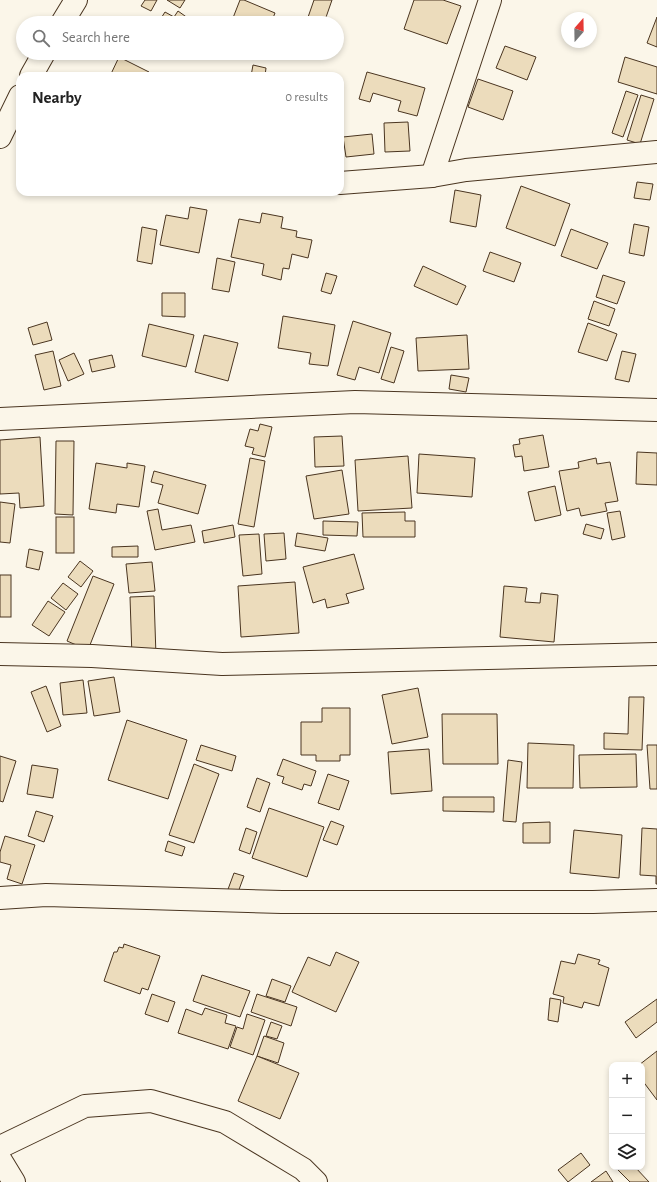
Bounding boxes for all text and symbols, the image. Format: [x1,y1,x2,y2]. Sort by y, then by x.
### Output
north arrow [561,12,597,48]
search box [16,16,344,60]
icon: search [30,27,52,49]
text: Search here [62,30,130,45]
text: Nearby [32,89,82,106]
text: 0 results [285,91,328,104]
map controls [609,1062,645,1170]
button: + [609,1062,645,1098]
button: − [609,1098,645,1134]
button: layers [609,1134,645,1170]

